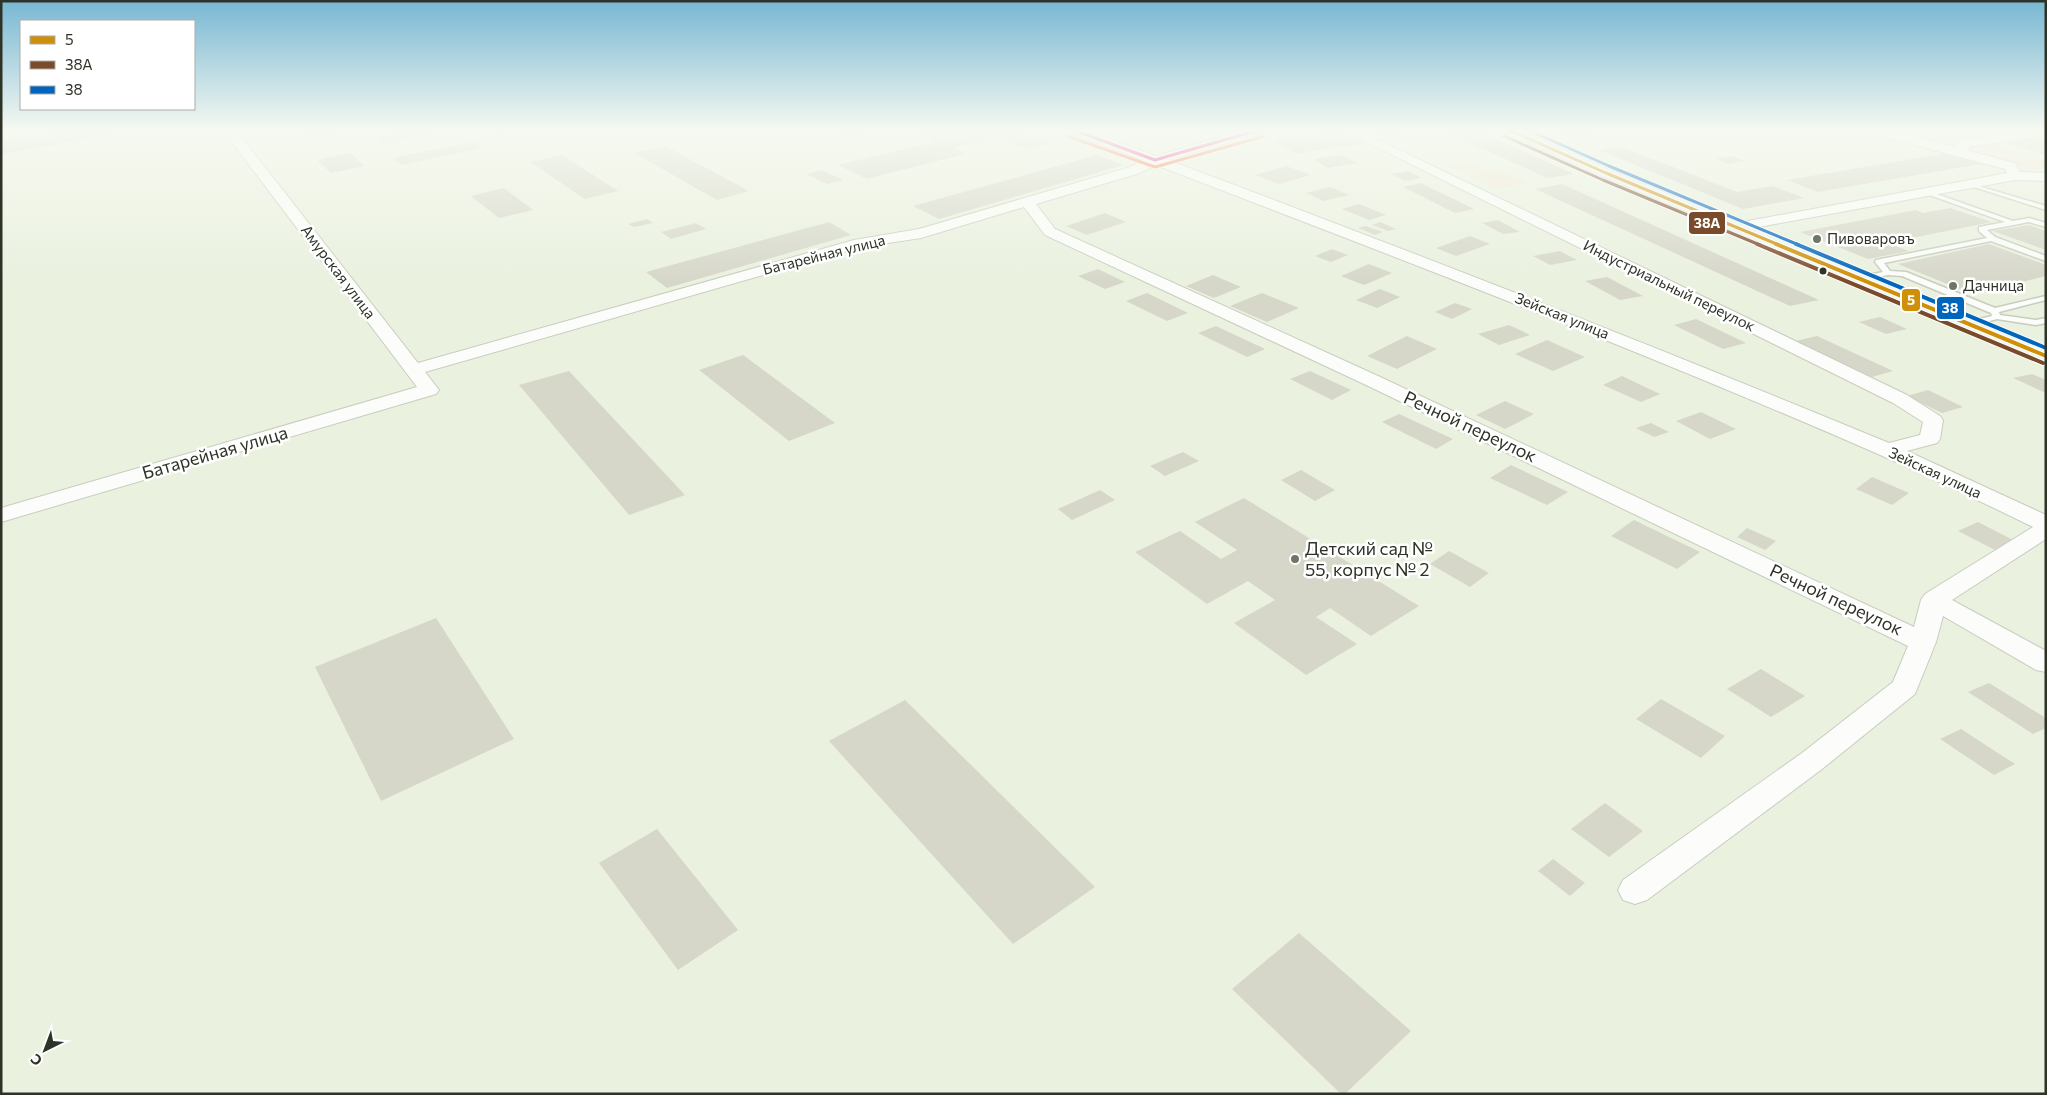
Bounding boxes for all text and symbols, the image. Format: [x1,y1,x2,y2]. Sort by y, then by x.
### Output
legend [20,20,195,110]
text: 5 [65,30,74,48]
text: 38А [65,55,93,73]
text: 38 [65,80,83,98]
line badge: 38А [1688,211,1726,235]
text: 38А [1694,214,1720,231]
street label: Амурская улица [298,221,380,322]
place label: Пивоваровъ [1827,229,1914,247]
street label: Батарейная улица [761,230,887,278]
marker: Пивоваровъ [1811,233,1823,245]
street label: Индустриальный переулок [1581,236,1758,335]
unlabelled marker [1818,266,1828,276]
place label: Дачница [1963,276,2024,294]
marker: Дачница [1947,280,1959,292]
street label: Зейская улица [1513,288,1612,342]
line badge: 5 [1901,288,1921,312]
text: 5 [1907,291,1915,308]
line badge: 38 [1936,296,1965,320]
text: 38 [1942,299,1959,316]
street label: Речной переулок [1401,386,1541,467]
street label: Батарейная улица [139,421,290,483]
street label: Зейская улица [1886,443,1985,501]
place label: Детский сад № 55, корпус № 2 [1305,537,1433,580]
marker: Детский сад № 55, корпус № 2 [1289,553,1301,565]
street label: Речной переулок [1767,559,1907,640]
north arrow [20,1025,70,1075]
text: С [27,1051,45,1070]

